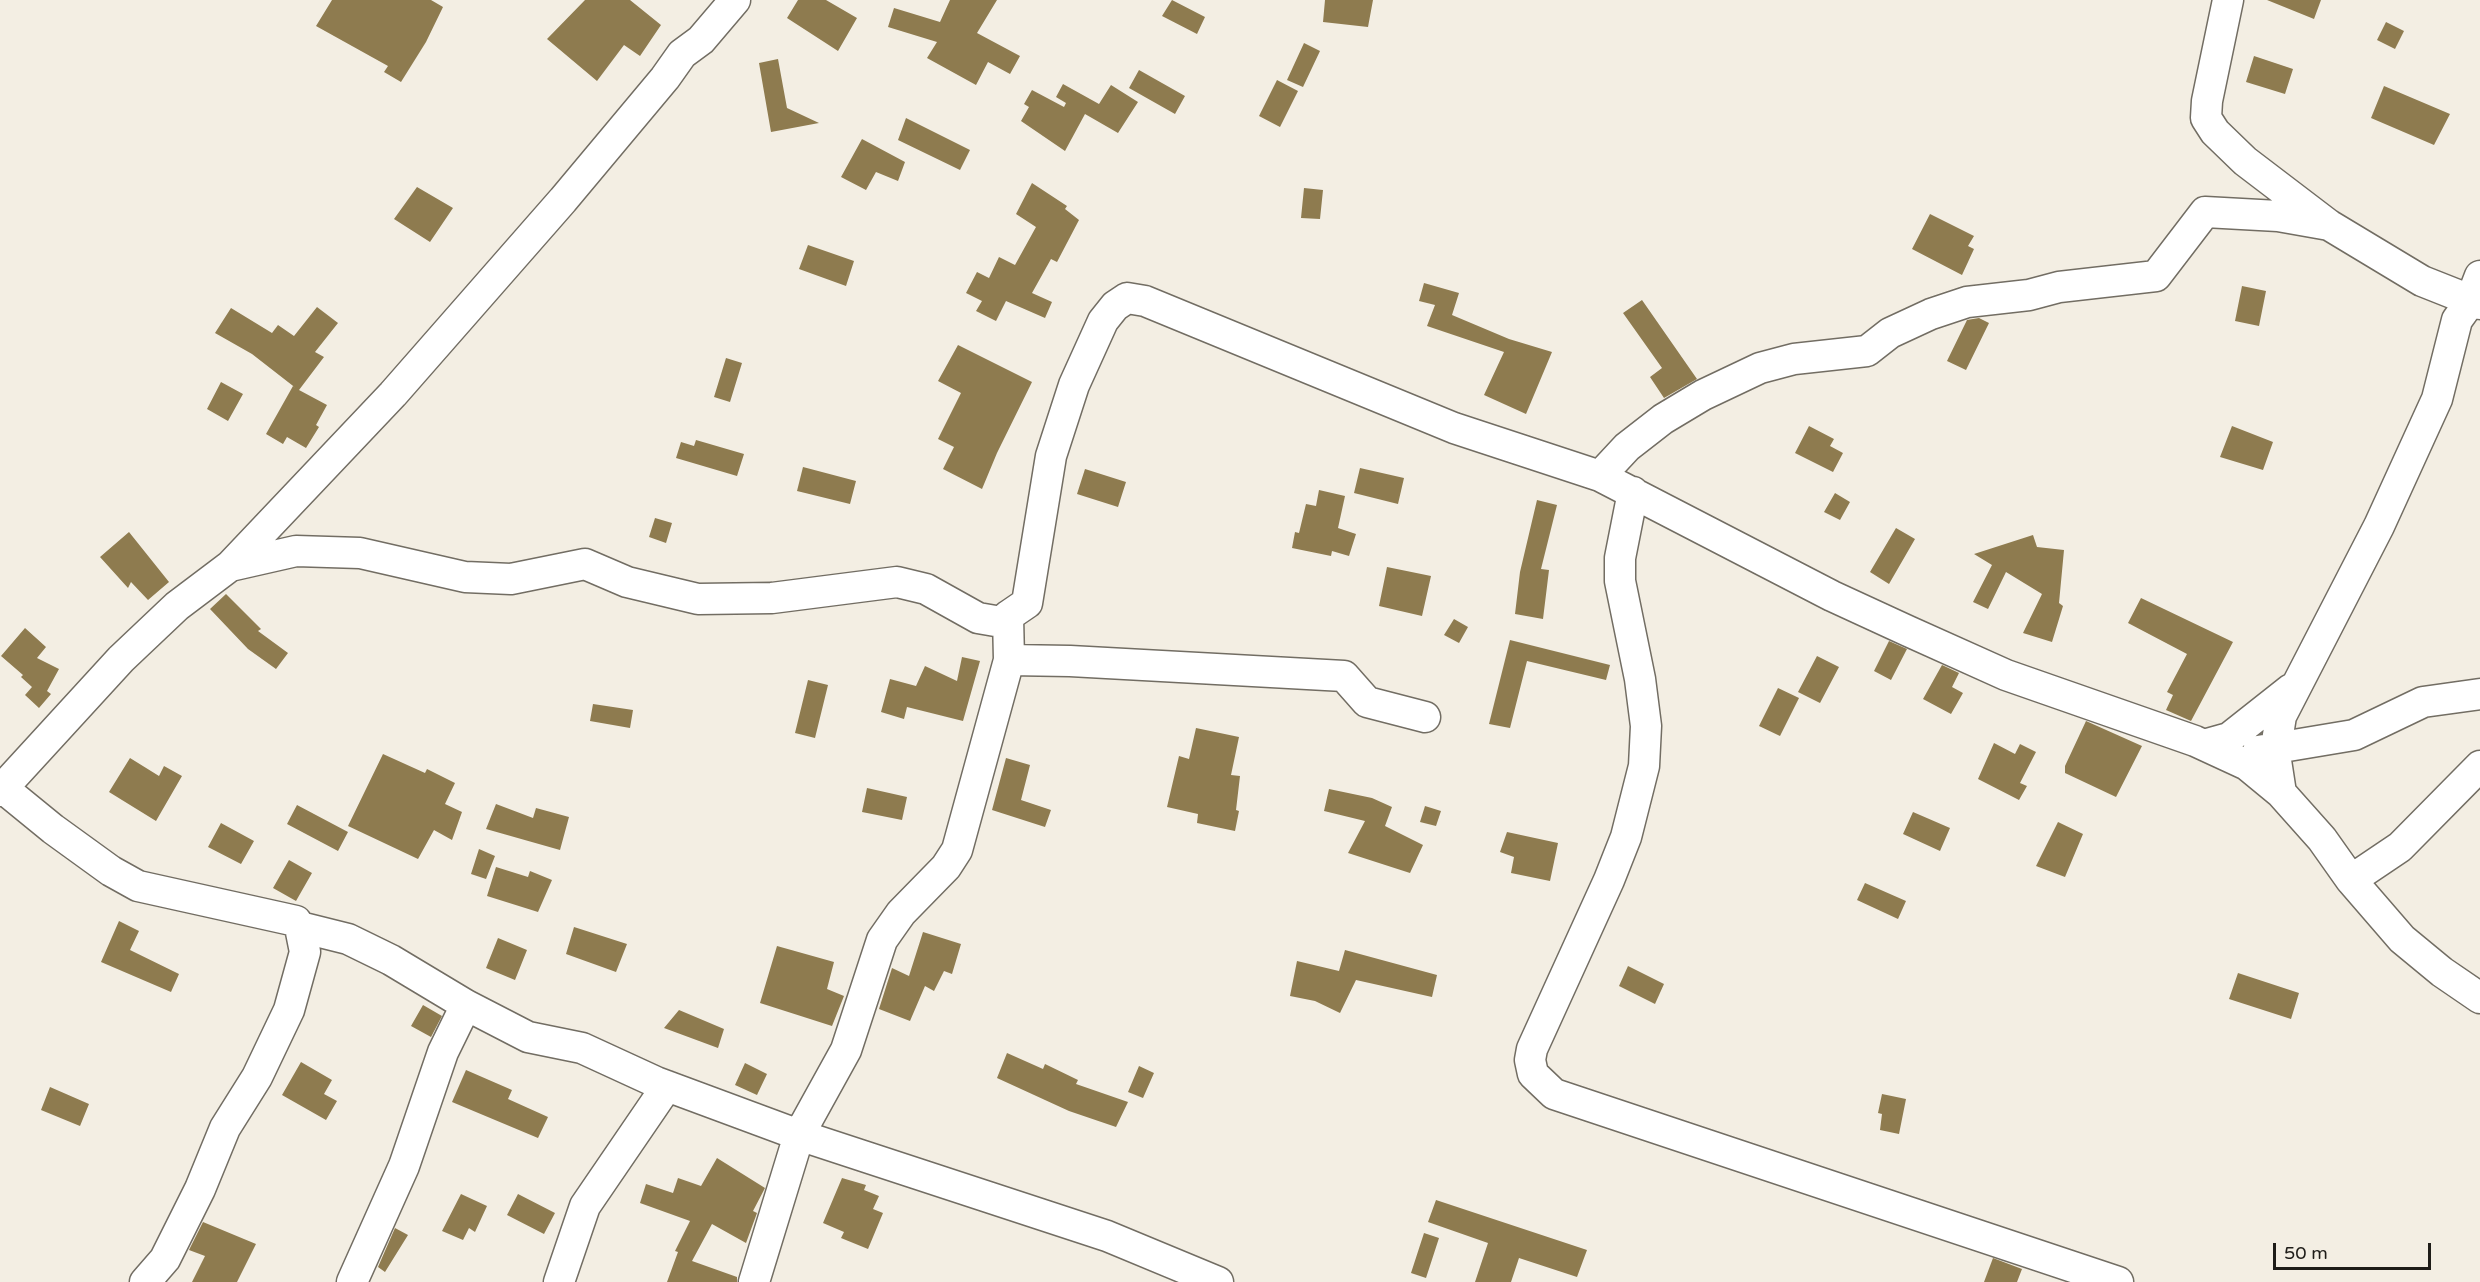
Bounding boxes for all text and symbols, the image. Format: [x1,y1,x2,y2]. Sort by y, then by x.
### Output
scale bar [2276,1231,2434,1269]
text: 50 m [2284,1242,2328,1264]

